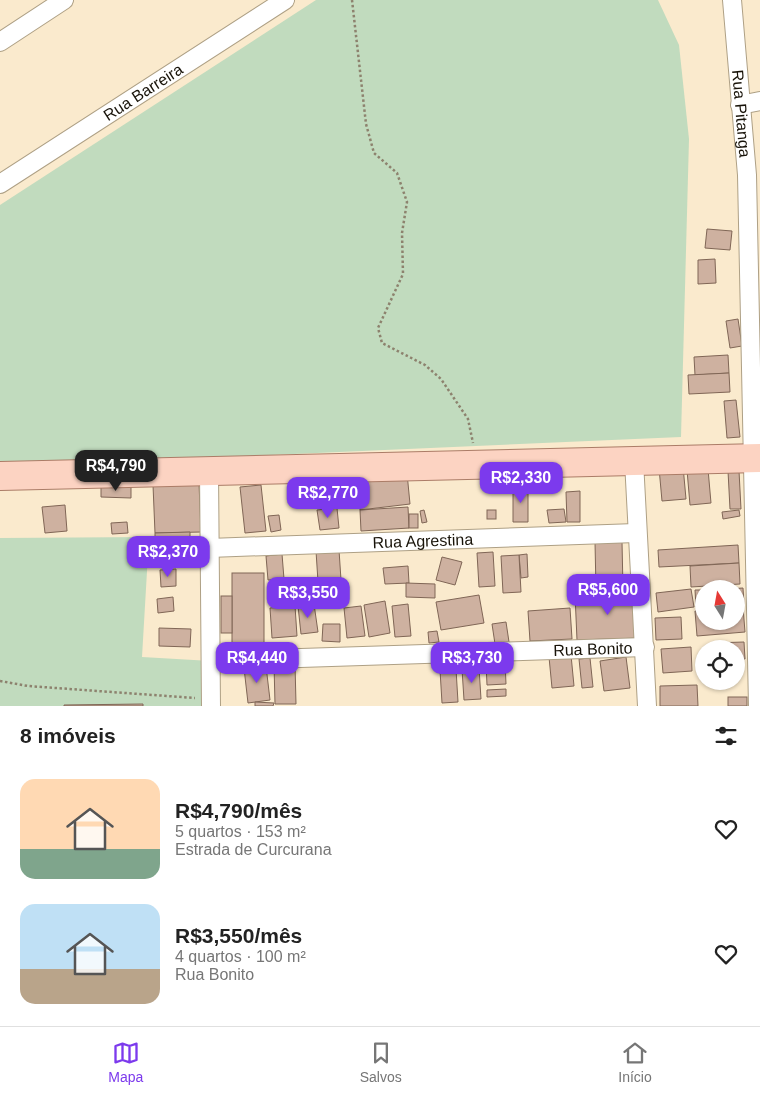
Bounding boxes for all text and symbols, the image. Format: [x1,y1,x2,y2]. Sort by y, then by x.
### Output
street label: Rua Barreira [100,60,186,124]
street label: Rua Pitanga [729,69,753,158]
pin: R$4,790 [70,450,162,492]
text: R$4,790 [86,457,146,474]
pin: R$2,330 [475,462,567,504]
text: R$2,330 [491,469,551,486]
pin: R$2,770 [282,476,374,519]
text: R$2,770 [298,484,358,501]
street label: Rua Agrestina [372,531,474,551]
pin: R$2,370 [122,536,214,578]
text: R$2,370 [138,543,198,560]
pin: R$5,600 [562,574,654,616]
pin: R$3,550 [262,576,354,619]
north arrow [695,580,745,630]
map controls [695,580,745,690]
text: R$5,600 [578,581,638,598]
text: R$3,550 [278,584,338,601]
street label: Rua Bonito [553,639,633,659]
button: locate [695,640,745,690]
pin: R$4,440 [211,642,303,684]
pin: R$3,730 [426,642,518,684]
text: R$4,440 [227,649,287,666]
text: R$3,730 [442,649,502,666]
icon: filters [712,722,740,750]
text: 8 imóveis [20,724,116,747]
icon: home [60,799,120,859]
text: R$4,790/mês [175,799,302,822]
icon: heart [712,815,740,843]
text: 5 quartos · 153 m² [175,823,306,840]
text: Estrada de Curcurana [175,841,332,858]
icon: home [60,924,120,984]
text: R$3,550/mês [175,924,302,947]
icon: heart [712,940,740,968]
text: 4 quartos · 100 m² [175,948,306,965]
text: Rua Bonito [175,966,254,983]
tab: Mapa [108,1039,143,1085]
tab: Salvos [360,1039,402,1085]
tab: Início [618,1039,652,1085]

